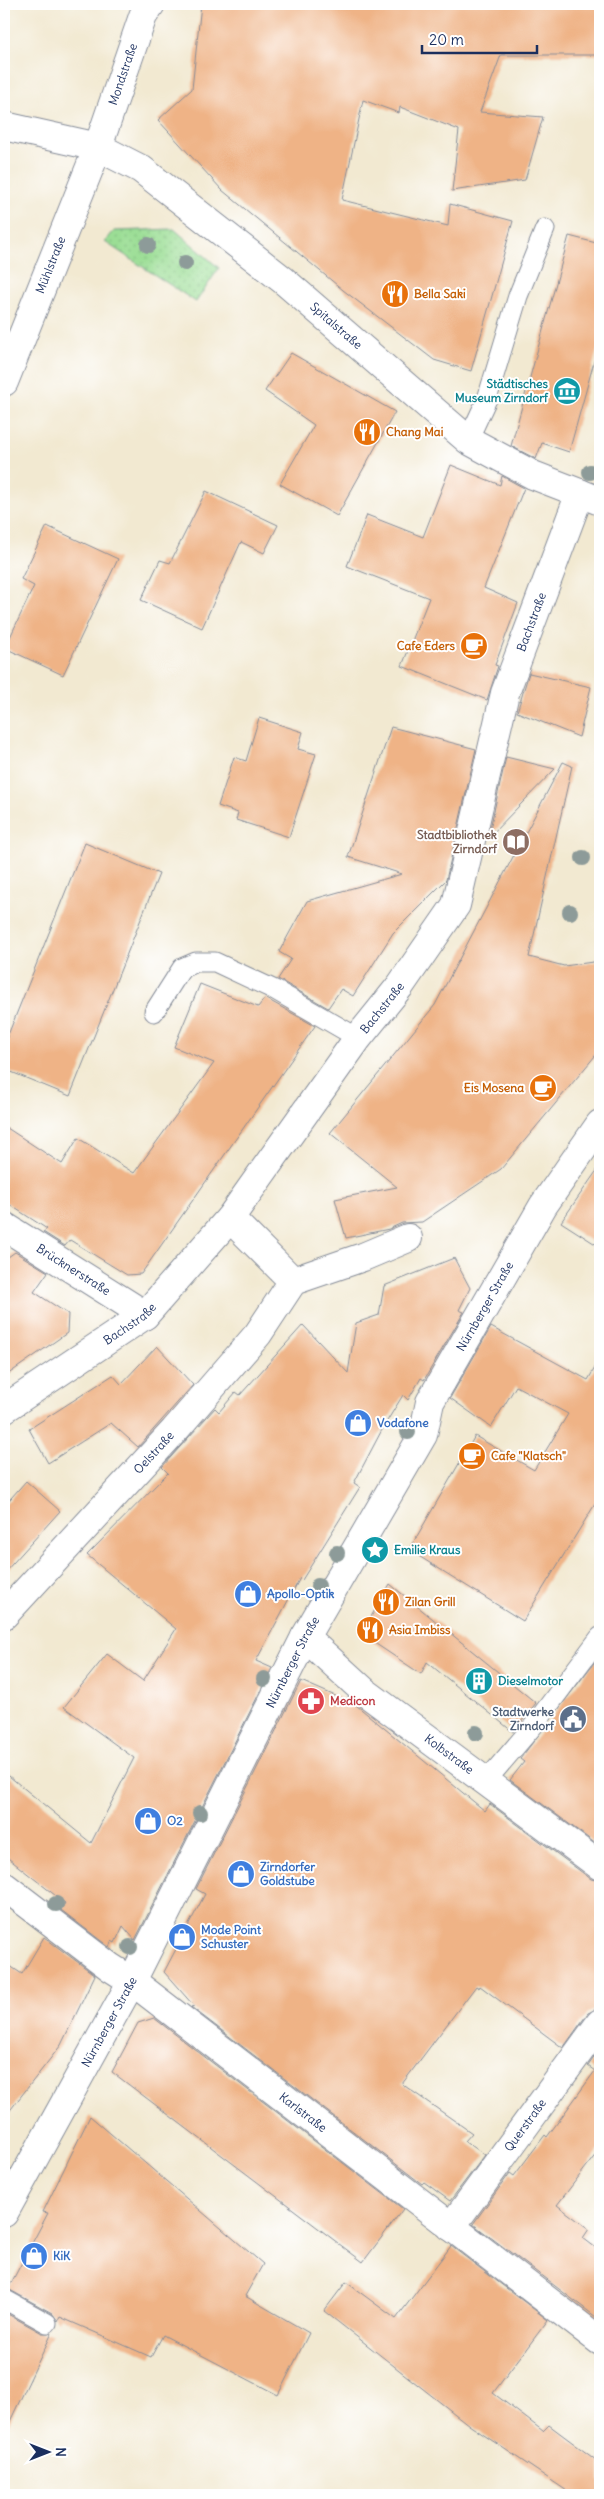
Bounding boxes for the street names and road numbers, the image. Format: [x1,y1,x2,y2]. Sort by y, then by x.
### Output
street label: Mondstraße [105,41,140,107]
street label: Mühlstraße [32,234,69,296]
street label: Spitalstraße [307,299,365,352]
street label: Bachstraße [513,590,549,653]
street label: Bachstraße [357,979,407,1036]
street label: Brücknerstraße [34,1240,113,1298]
street label: Nürnberger Straße [453,1259,516,1354]
street label: Bachstraße [100,1300,159,1348]
street label: Oelstraße [130,1428,177,1477]
street label: Nürnberger Straße [263,1614,322,1710]
street label: Kolbstraße [422,1731,477,1777]
street label: Nürnberger Straße [78,1974,140,2070]
street label: Karlstraße [276,2089,330,2135]
street label: Querstraße [501,2096,549,2154]

